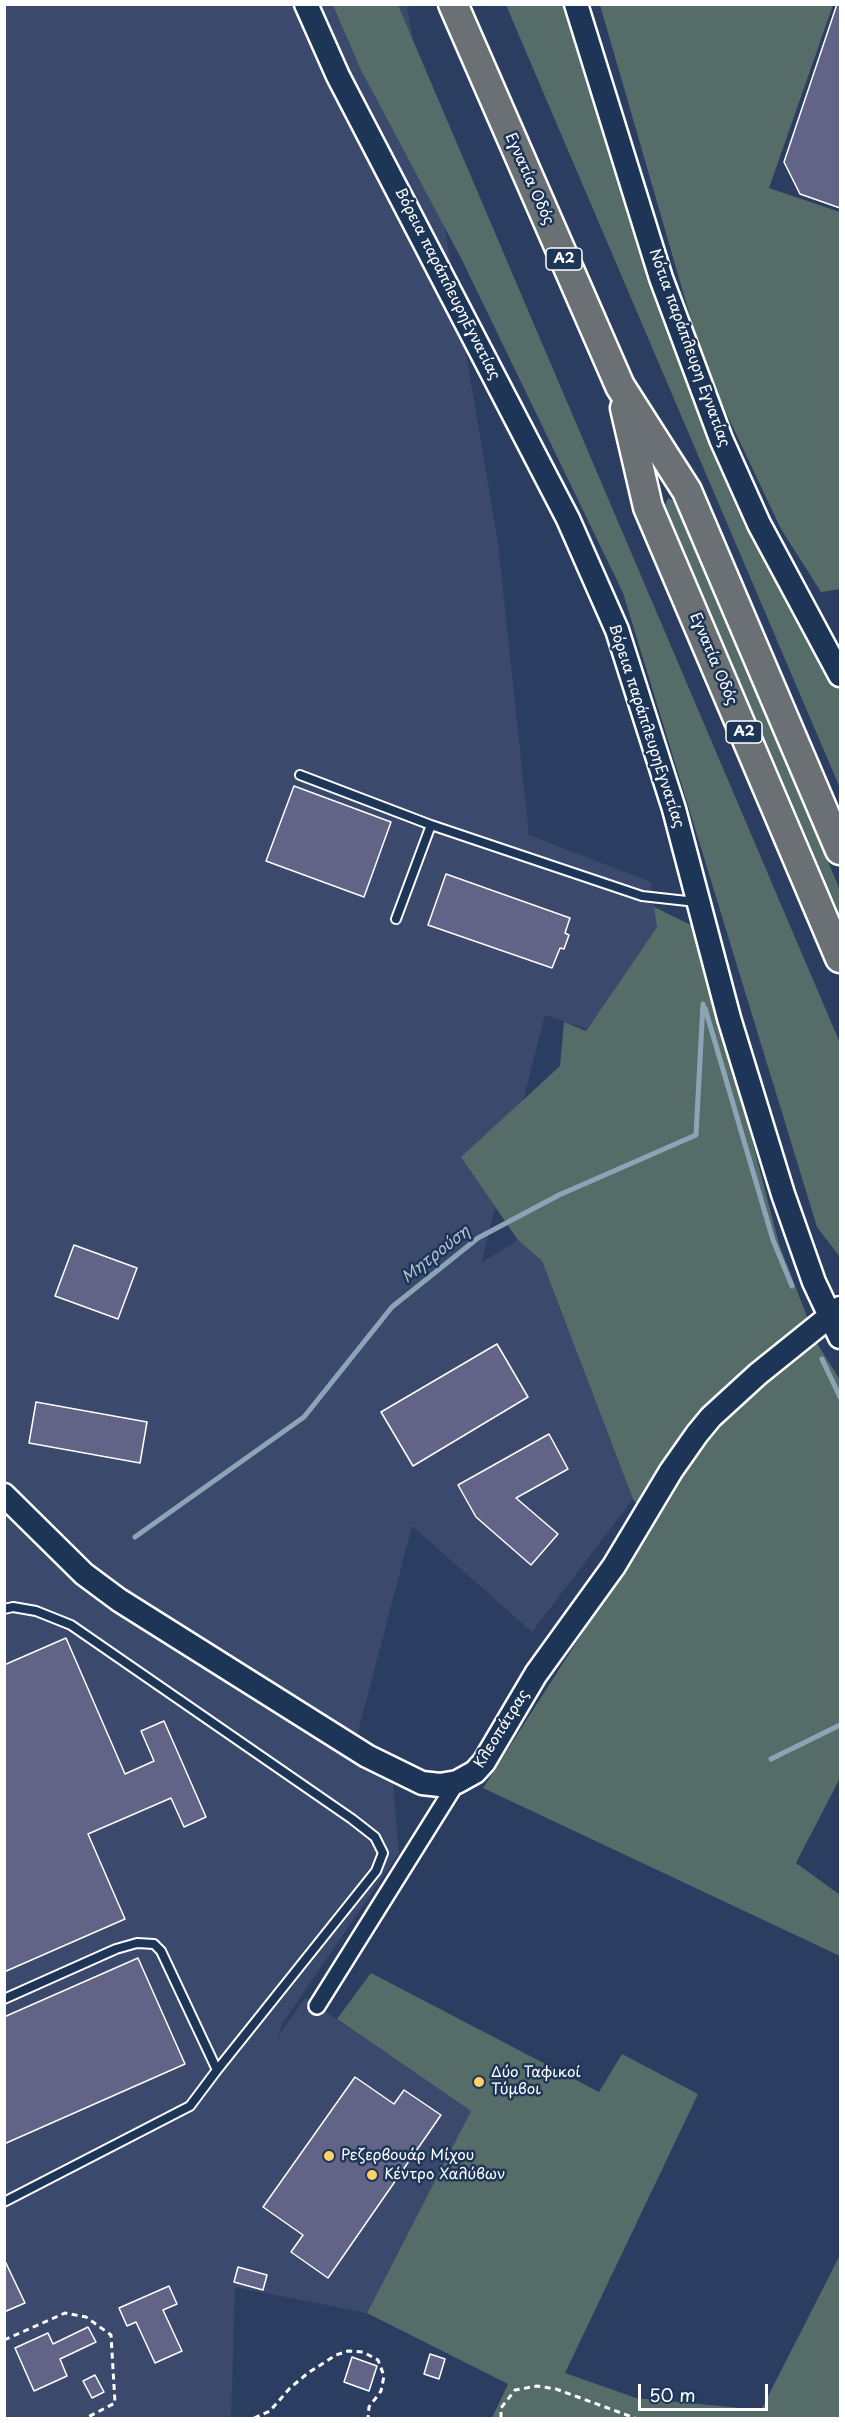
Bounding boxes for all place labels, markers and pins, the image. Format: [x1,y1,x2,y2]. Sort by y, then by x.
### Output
place label: Δύο Ταφικοί Τύμβοι [491,2064,581,2099]
marker: Δύο Ταφικοί Τύμβοι [472,2075,486,2089]
place label: Ρεζερβουάρ Μίχου [341,2147,474,2165]
marker: Ρεζερβουάρ Μίχου [322,2149,336,2163]
place label: Κέντρο Χαλύβων [384,2166,505,2184]
marker: Κέντρο Χαλύβων [365,2168,379,2182]

